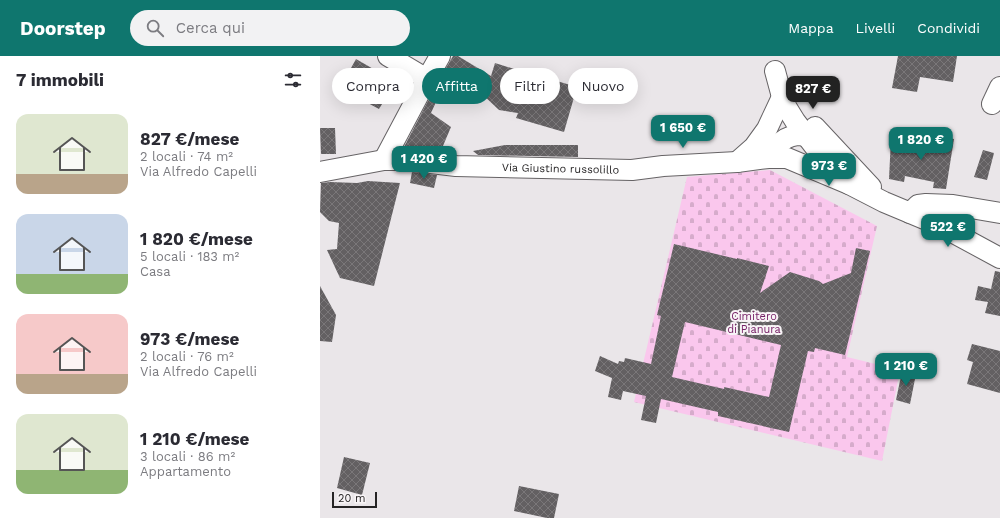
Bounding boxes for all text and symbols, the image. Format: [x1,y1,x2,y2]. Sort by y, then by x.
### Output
search box [130,10,410,46]
text: Doorstep [20,17,106,40]
icon: search [144,17,166,39]
text: Cerca qui [176,19,245,37]
text: Mappa [788,20,834,36]
text: Livelli [856,20,895,36]
text: Condividi [917,20,980,36]
chip: Compra [332,68,414,104]
chip: Affitta [422,68,492,104]
chip: Filtri [500,68,560,104]
chip: Nuovo [568,68,638,104]
icon: filters [282,69,304,91]
text: 7 immobili [16,70,104,90]
pin: 827 € [785,76,841,110]
text: 827 € [795,81,831,96]
pin: 1 650 € [646,115,720,149]
text: 1 650 € [660,120,706,135]
pin: 1 820 € [884,127,958,161]
text: 827 €/mese [140,129,239,149]
icon: home [48,130,96,178]
text: 1 820 € [898,132,944,147]
pin: 1 420 € [387,146,461,180]
text: 2 locali · 74 m² [140,149,233,164]
text: 1 420 € [401,151,447,166]
pin: 973 € [801,153,857,187]
text: 973 € [811,158,847,173]
street label: Via Giustino russolillo [502,161,619,177]
text: Via Alfredo Capelli [140,164,257,179]
pin: 522 € [920,214,976,248]
text: 522 € [930,219,966,234]
text: 1 820 €/mese [140,229,253,249]
icon: home [48,230,96,278]
text: 5 locali · 183 m² [140,249,239,264]
text: Casa [140,264,171,279]
park label: Cimitero di Pianura [727,310,781,336]
text: 973 €/mese [140,329,239,349]
icon: home [48,330,96,378]
text: 2 locali · 76 m² [140,349,234,364]
pin: 1 210 € [869,353,943,387]
text: 1 210 € [884,358,928,373]
text: Via Alfredo Capelli [140,364,257,379]
text: 1 210 €/mese [140,429,249,449]
icon: home [48,430,96,478]
text: 3 locali · 86 m² [140,449,235,464]
text: Appartamento [140,464,231,479]
scale bar [332,490,377,509]
text: 20 m [338,492,366,505]

